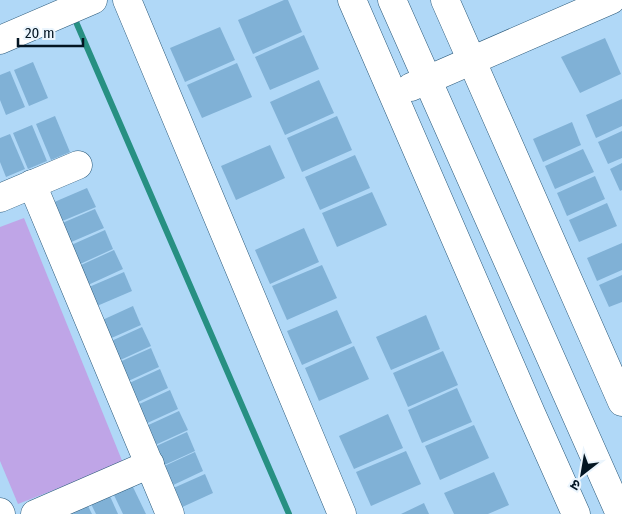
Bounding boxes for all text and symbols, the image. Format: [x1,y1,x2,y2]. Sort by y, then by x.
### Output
scale bar [18,15,82,47]
text: 20 m [25,24,55,42]
north arrow [557,449,607,499]
text: उ [567,475,583,494]

